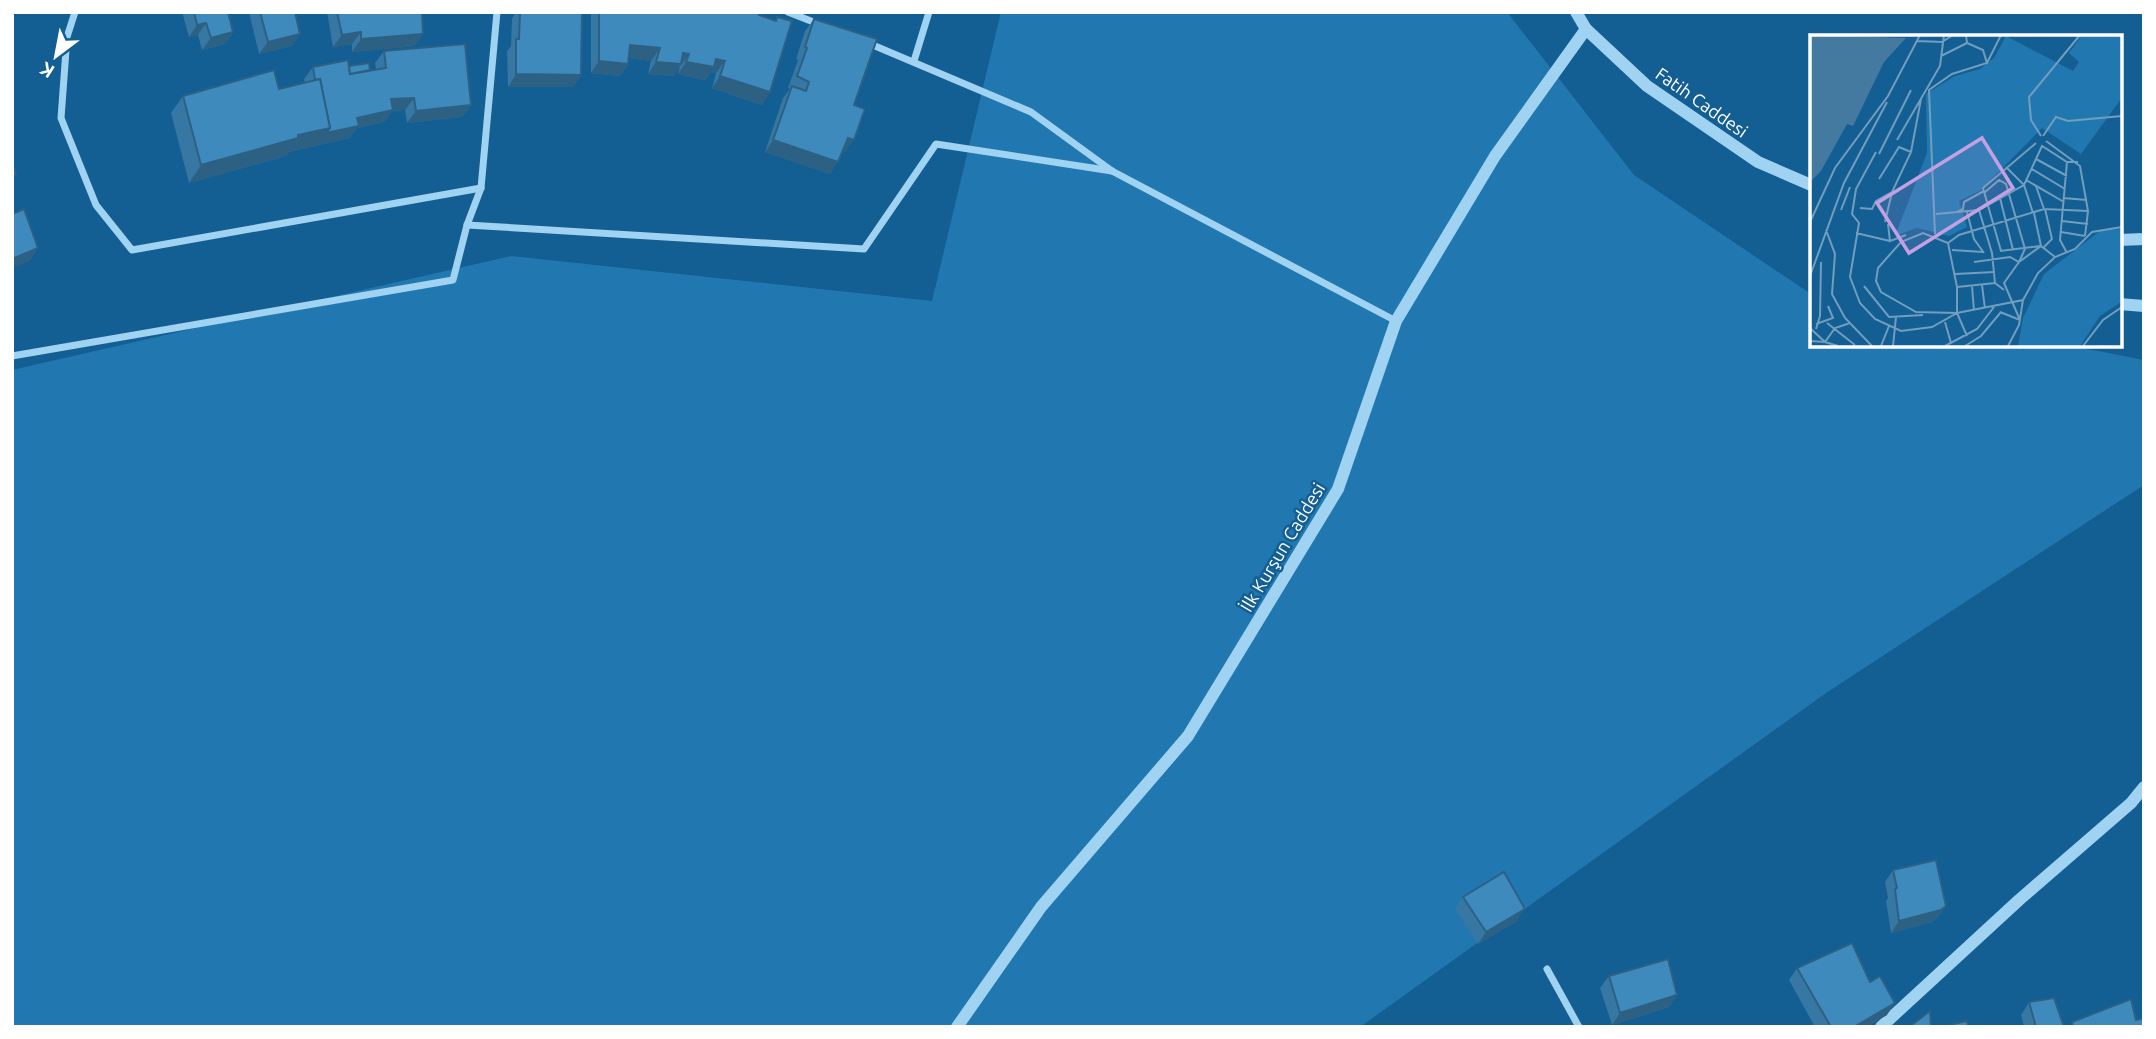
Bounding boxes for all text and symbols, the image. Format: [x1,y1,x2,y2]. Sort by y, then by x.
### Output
north arrow [21,21,91,91]
inset map [1810,35,2121,346]
text: K [35,58,58,83]
street label: Fatih Caddesi [1652,63,1752,141]
street label: İlk Kurşun Caddesi [1236,479,1328,615]

